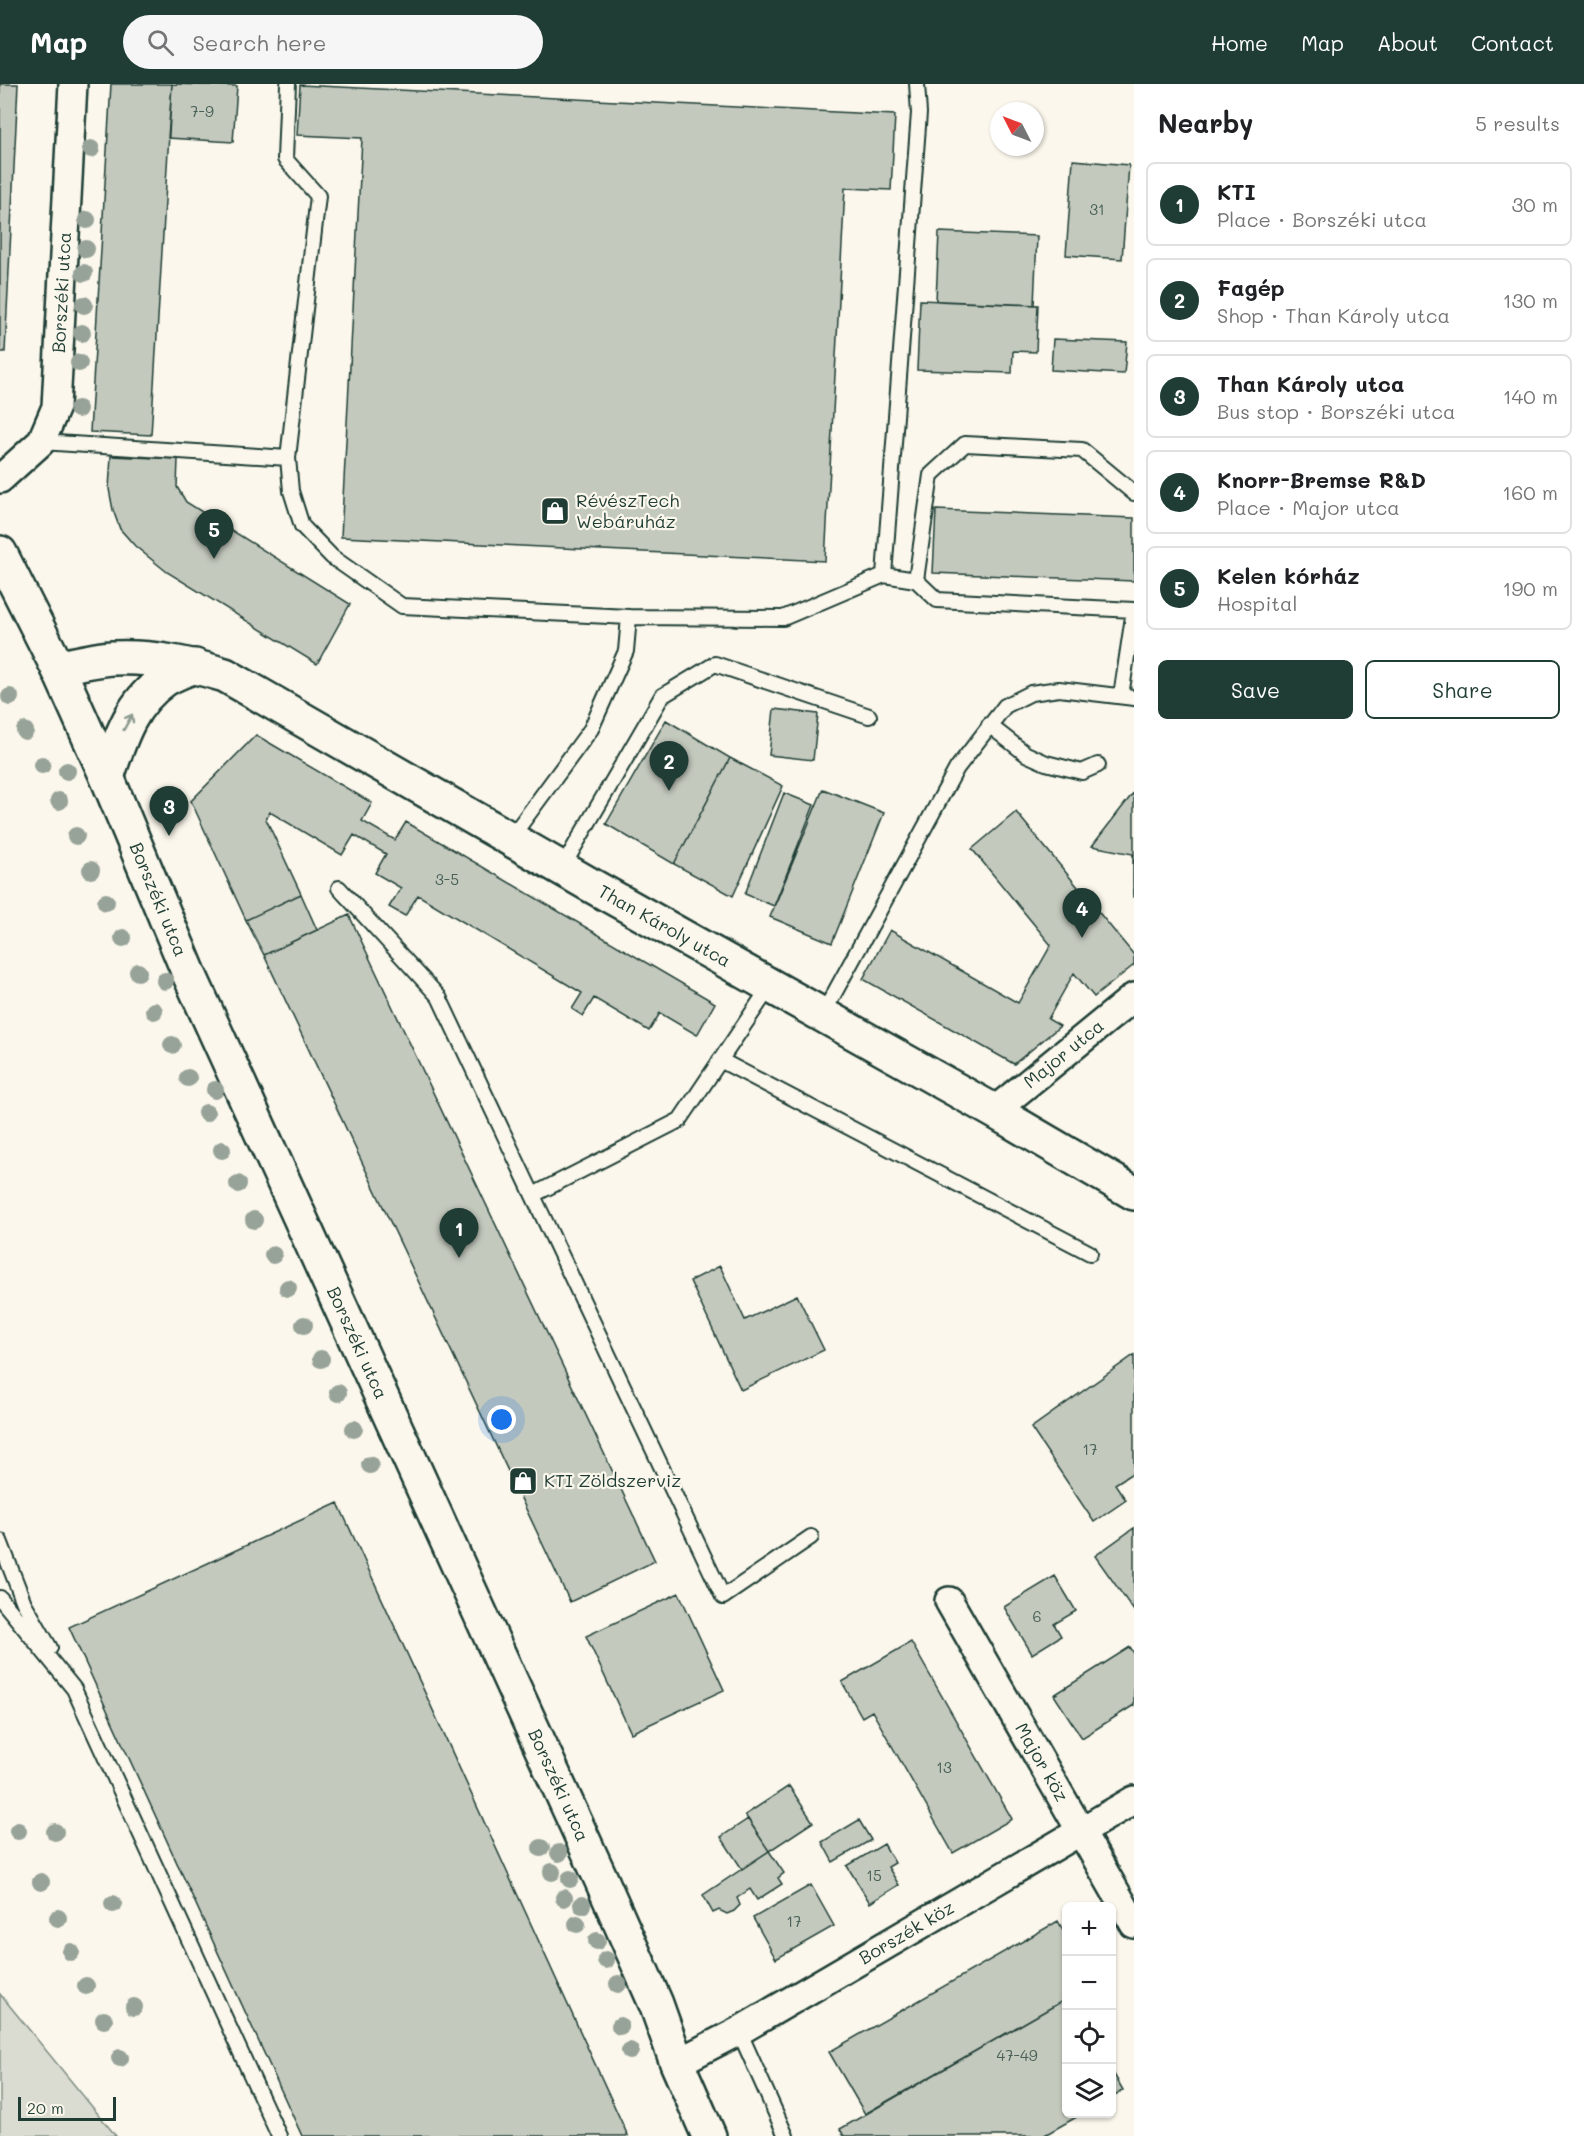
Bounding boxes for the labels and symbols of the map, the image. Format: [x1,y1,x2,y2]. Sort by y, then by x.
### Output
house number: 7-9 [190,101,214,121]
north arrow [990,102,1044,156]
house number: 31 [1089,199,1105,219]
street label: Borszéki utca [46,231,76,354]
place label: RévészTech Webáruház [576,488,679,533]
shop icon: RévészTech Webáruház [539,495,571,527]
pin: 5 [194,510,234,559]
one-way arrow [122,714,134,731]
pin: 2 [650,742,688,791]
pin: 3 [150,786,188,836]
street label: Borszéki utca [125,838,193,960]
house number: 3-5 [435,869,459,889]
street label: Than Károly utca [594,879,735,972]
pin: 4 [1062,888,1102,938]
street label: Major utca [1018,1014,1108,1093]
pin: 1 [440,1208,478,1258]
street label: Borszéki utca [322,1282,394,1403]
your location [487,1405,516,1434]
house number: 17 [1082,1439,1098,1459]
shop icon: KTI Zöldszerviz [507,1465,539,1497]
place label: KTI Zöldszerviz [544,1468,681,1492]
house number: 6 [1032,1606,1042,1626]
street label: Major köz [1010,1718,1074,1806]
street label: Borszéki utca [523,1725,595,1845]
house number: 13 [936,1757,952,1777]
house number: 15 [866,1865,882,1885]
street label: Borszék köz [854,1895,958,1969]
house number: 17 [786,1911,802,1931]
house number: 47-49 [996,2045,1038,2065]
scale bar [18,2094,116,2122]

